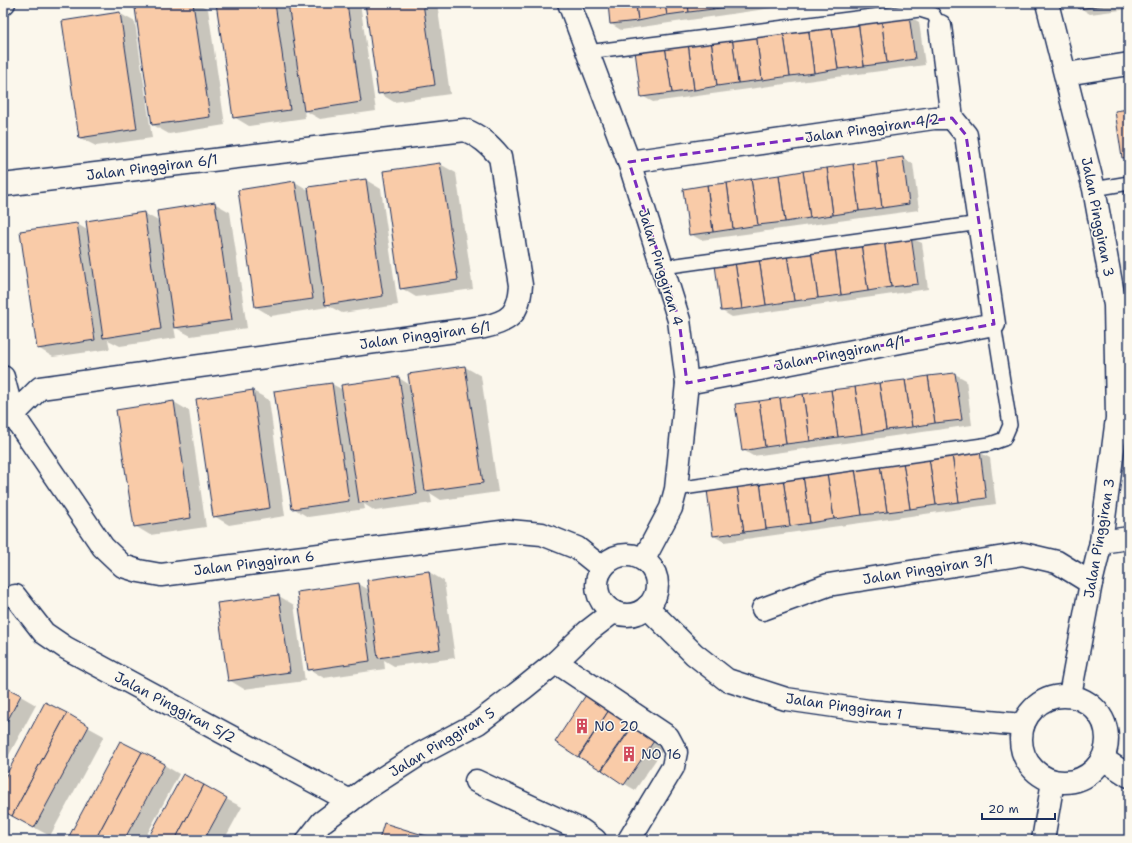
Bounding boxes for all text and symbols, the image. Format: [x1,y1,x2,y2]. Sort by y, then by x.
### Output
street label: Jalan Pinggiran 4/2 [803,110,941,146]
street label: Jalan Pinggiran 6/1 [85,150,219,184]
street label: Jalan Pinggiran 3 [1078,156,1118,278]
street label: Jalan Pinggiran 4 [635,206,687,328]
street label: Jalan Pinggiran 6/1 [358,317,492,353]
street label: Jalan Pinggiran 4/1 [773,332,907,374]
street label: Jalan Pinggiran 3 [1080,477,1118,599]
street label: Jalan Pinggiran 6 [193,547,315,579]
street label: Jalan Pinggiran 3/1 [861,550,995,588]
street label: Jalan Pinggiran 5/2 [111,667,239,747]
street label: Jalan Pinggiran 1 [785,689,903,723]
street label: Jalan Pinggiran 5 [386,703,498,781]
building icon: NO 20 [573,717,591,735]
place label: NO 20 [594,717,639,735]
building icon: NO 16 [620,745,638,763]
place label: NO 16 [641,745,682,763]
scale bar [982,795,1055,821]
text: 20 m [988,801,1019,817]

